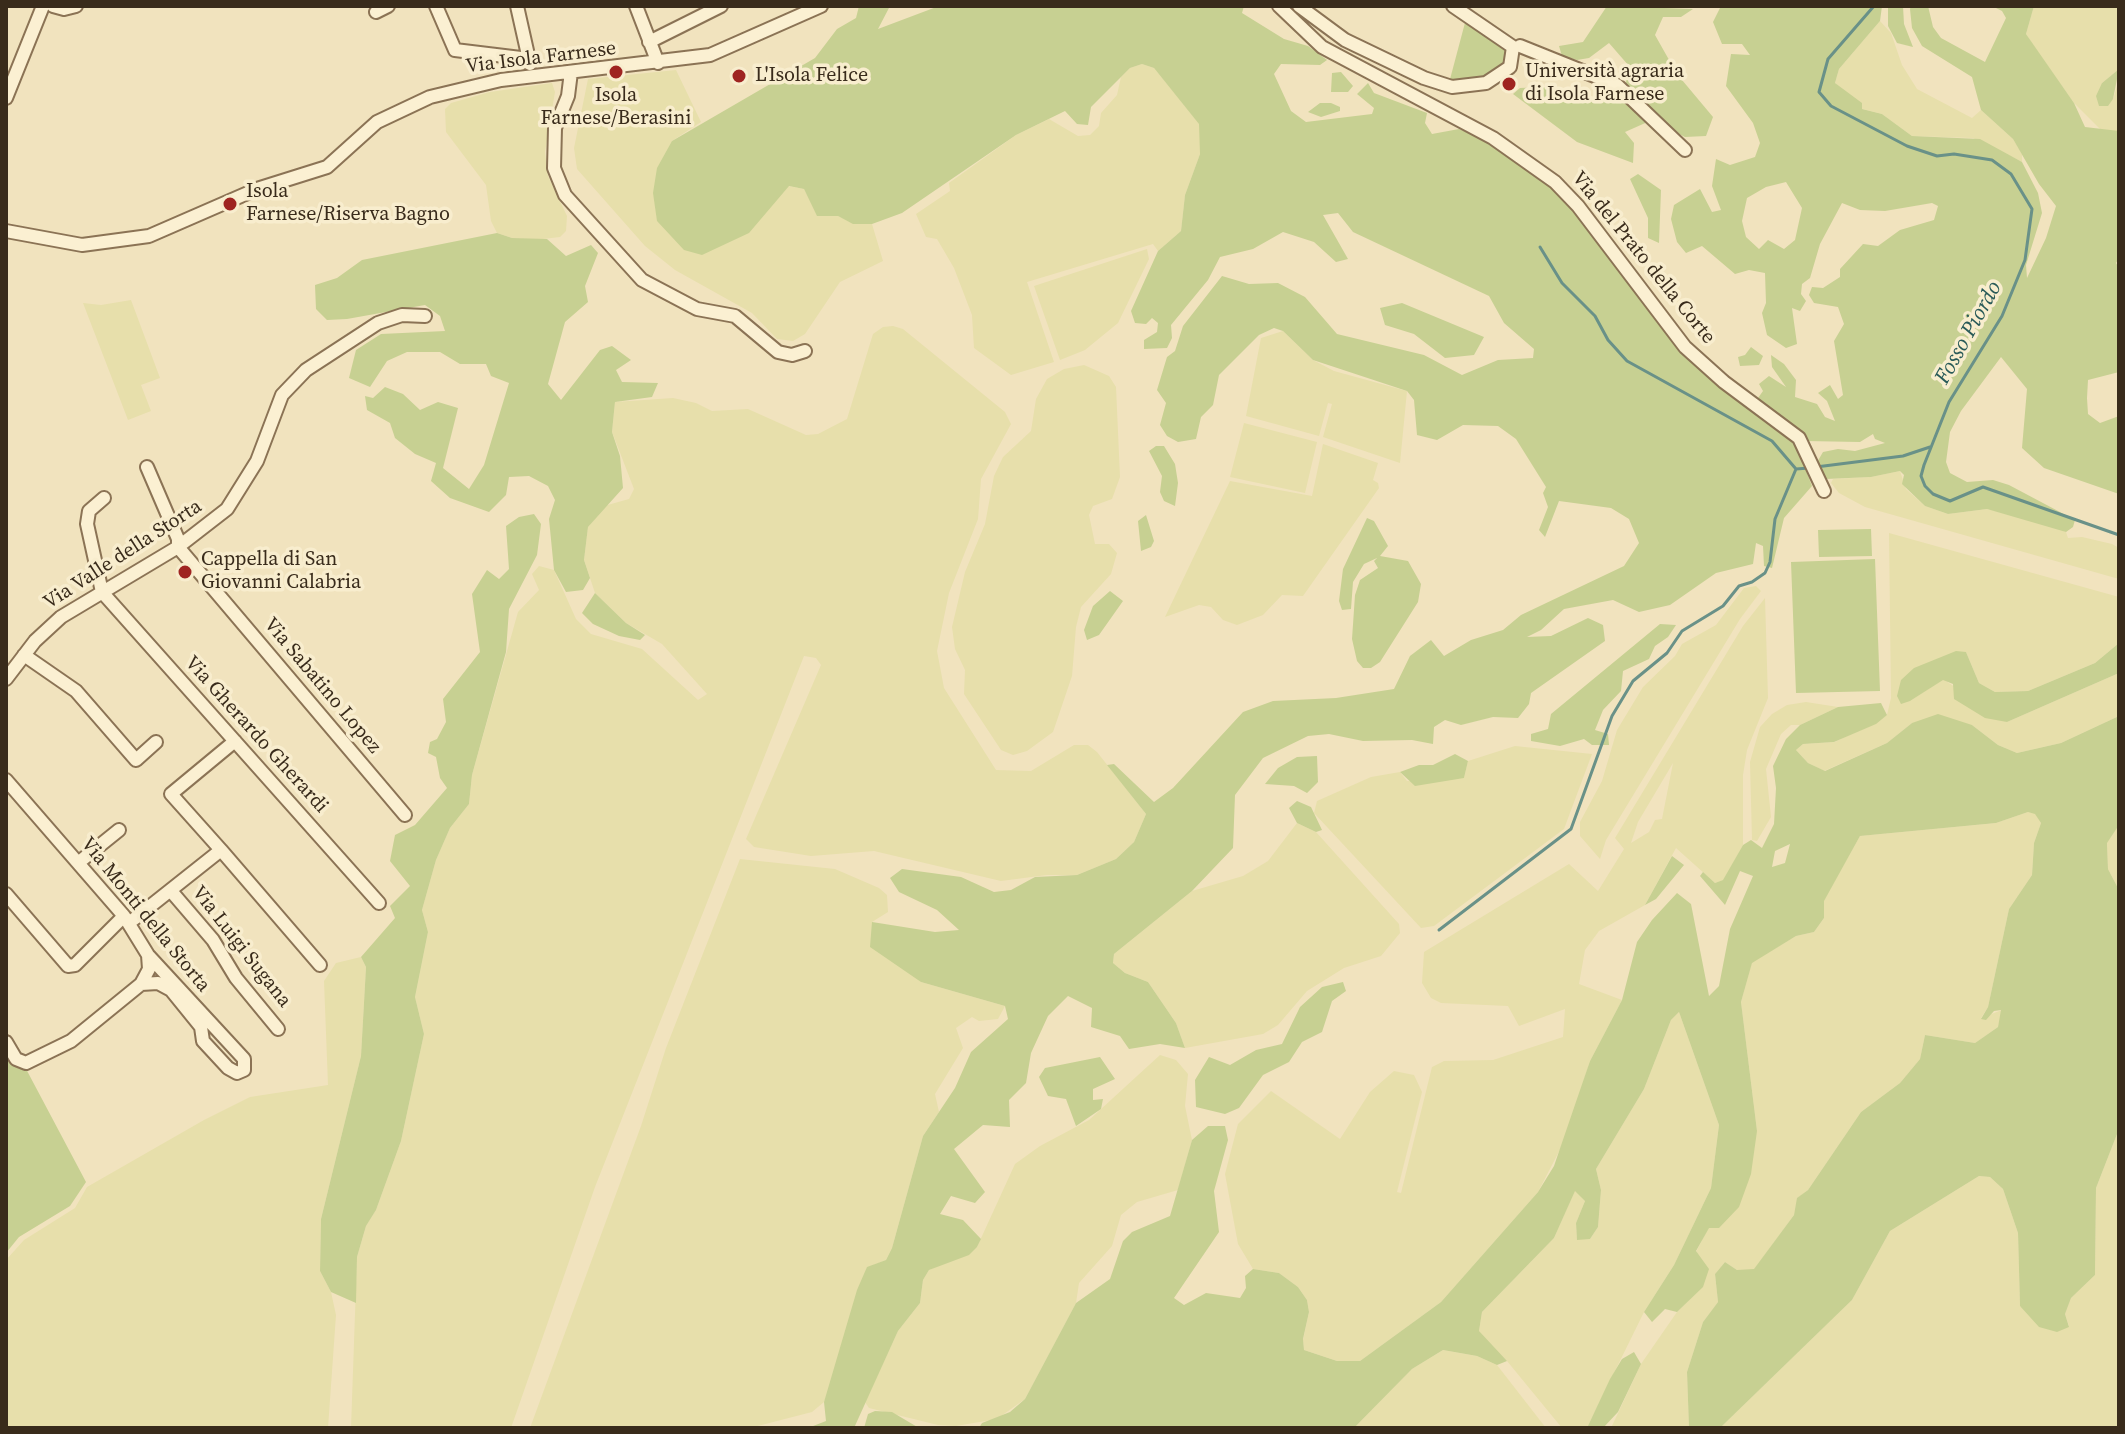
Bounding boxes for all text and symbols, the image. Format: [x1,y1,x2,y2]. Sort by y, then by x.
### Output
street label: Via Isola Farnese [464,37,618,79]
place label: Università agraria di Isola Farnese [1525,60,1684,107]
marker: Isola Farnese/Berasini [607,63,625,81]
place label: L'Isola Felice [755,64,868,88]
marker: L'Isola Felice [730,67,748,85]
marker: Università agraria di Isola Farnese [1500,75,1518,93]
place label: Isola Farnese/Berasini [541,84,691,131]
street label: Via del Prato della Corte [1566,167,1720,349]
place label: Isola Farnese/Riserva Bagno [246,180,450,227]
marker: Isola Farnese/Riserva Bagno [221,195,239,213]
water label: Fosso Piordo [1930,277,2008,389]
street label: Via Valle della Storta [40,495,206,615]
place label: Cappella di San Giovanni Calabria [201,548,361,595]
marker: Cappella di San Giovanni Calabria [176,563,194,581]
street label: Via Sabatino Lopez [258,613,386,759]
street label: Via Gherardo Gherardi [179,652,333,818]
street label: Via Monti della Storta [75,833,215,997]
street label: Via Luigi Sugana [186,881,296,1013]

